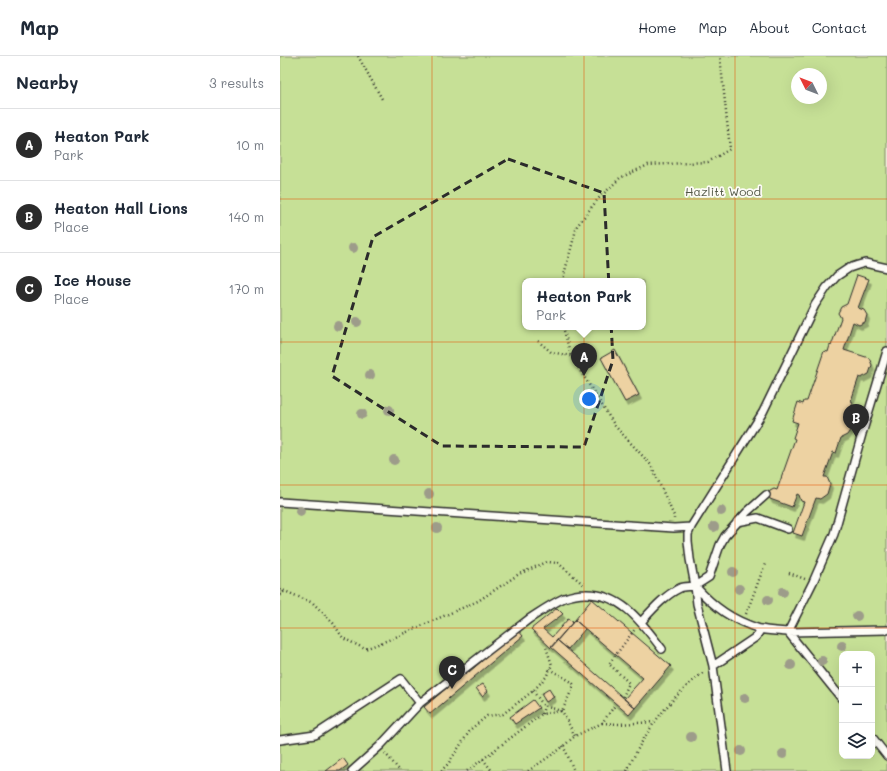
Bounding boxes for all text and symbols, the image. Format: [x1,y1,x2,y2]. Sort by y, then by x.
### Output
text: Map [20,15,59,40]
text: Home [638,18,676,37]
text: Map [698,18,727,37]
text: About [749,18,790,37]
text: Contact [812,18,867,37]
north arrow [791,68,827,104]
text: Nearby [16,71,78,93]
text: 3 results [209,74,264,91]
text: Heaton Park [54,126,149,146]
text: A [24,136,34,153]
text: 10 m [236,136,264,153]
text: Park [54,146,83,163]
park label: Hazlitt Wood [685,183,761,199]
text: Heaton Hall Lions [54,198,188,218]
text: B [25,208,33,225]
text: 140 m [228,208,264,225]
text: Place [54,218,89,235]
text: Ice House [54,270,131,290]
popup [522,278,646,330]
text: C [24,280,34,297]
text: 170 m [228,280,264,297]
text: Heaton Park [536,286,632,306]
text: Place [54,290,89,307]
text: Park [536,306,566,323]
pin: A [571,343,597,376]
your location [579,389,599,409]
pin: B [843,404,869,437]
map controls [839,651,875,759]
button: + [839,651,875,687]
pin: C [439,656,465,689]
button: − [839,687,875,723]
button: layers [839,723,875,759]

